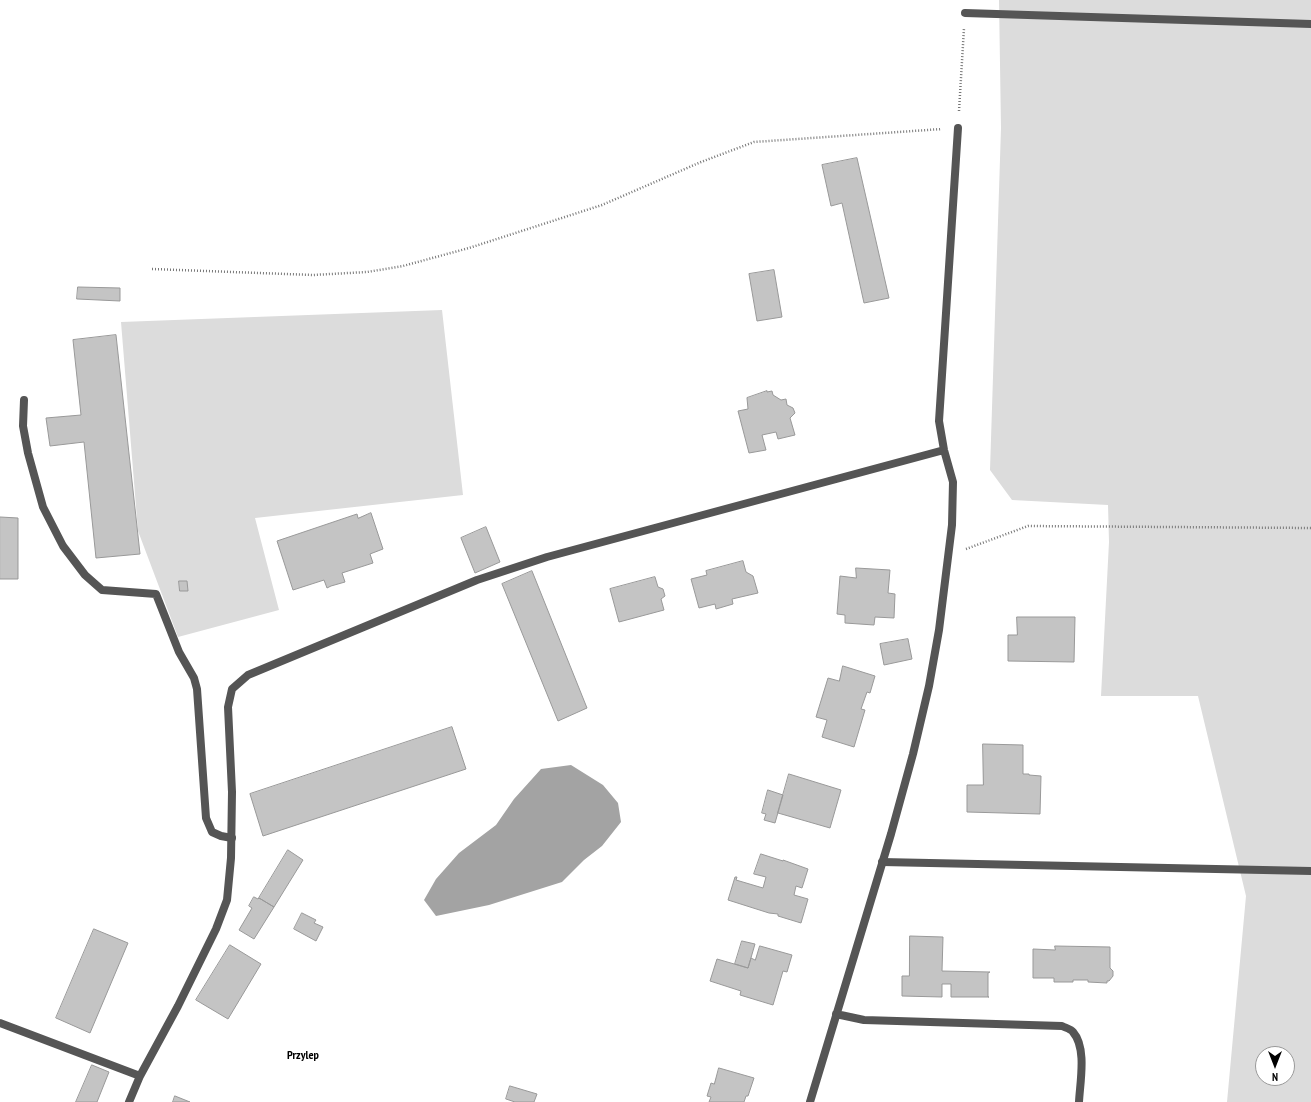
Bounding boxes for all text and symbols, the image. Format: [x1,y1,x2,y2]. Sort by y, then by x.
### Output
north arrow [1255,1046,1295,1086]
district label: Przylep [287,1049,319,1063]
text: N [1272,1070,1278,1084]

